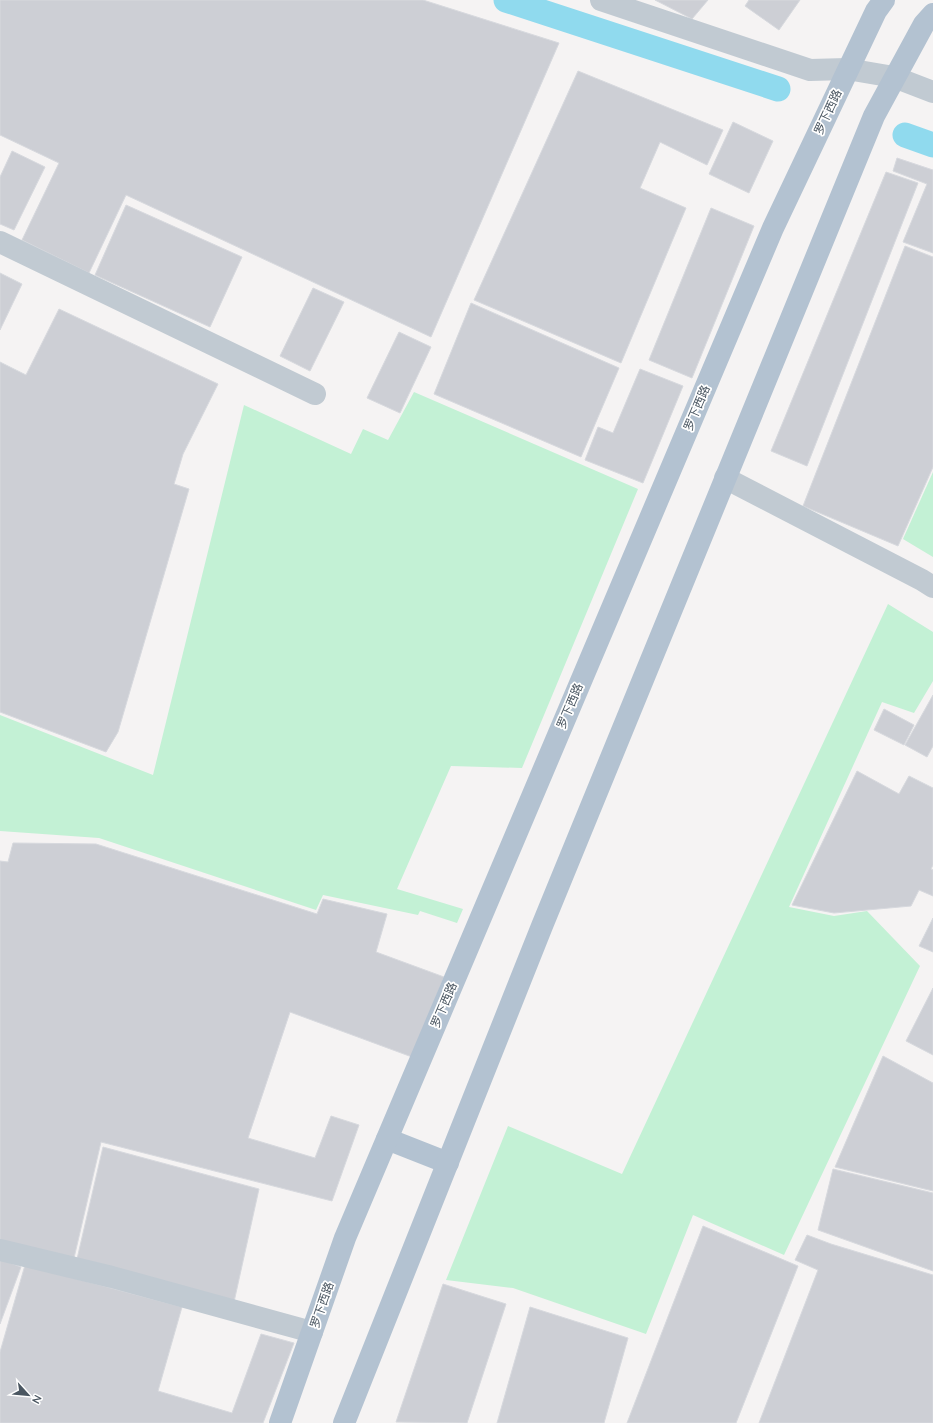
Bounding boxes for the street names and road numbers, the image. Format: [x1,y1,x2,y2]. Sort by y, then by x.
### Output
street label: 罗下西路 [811,87,844,137]
street label: 罗下西路 [680,383,713,433]
street label: 罗下西路 [553,681,586,731]
street label: 罗下西路 [427,980,460,1030]
street label: 罗下西路 [307,1280,336,1330]

